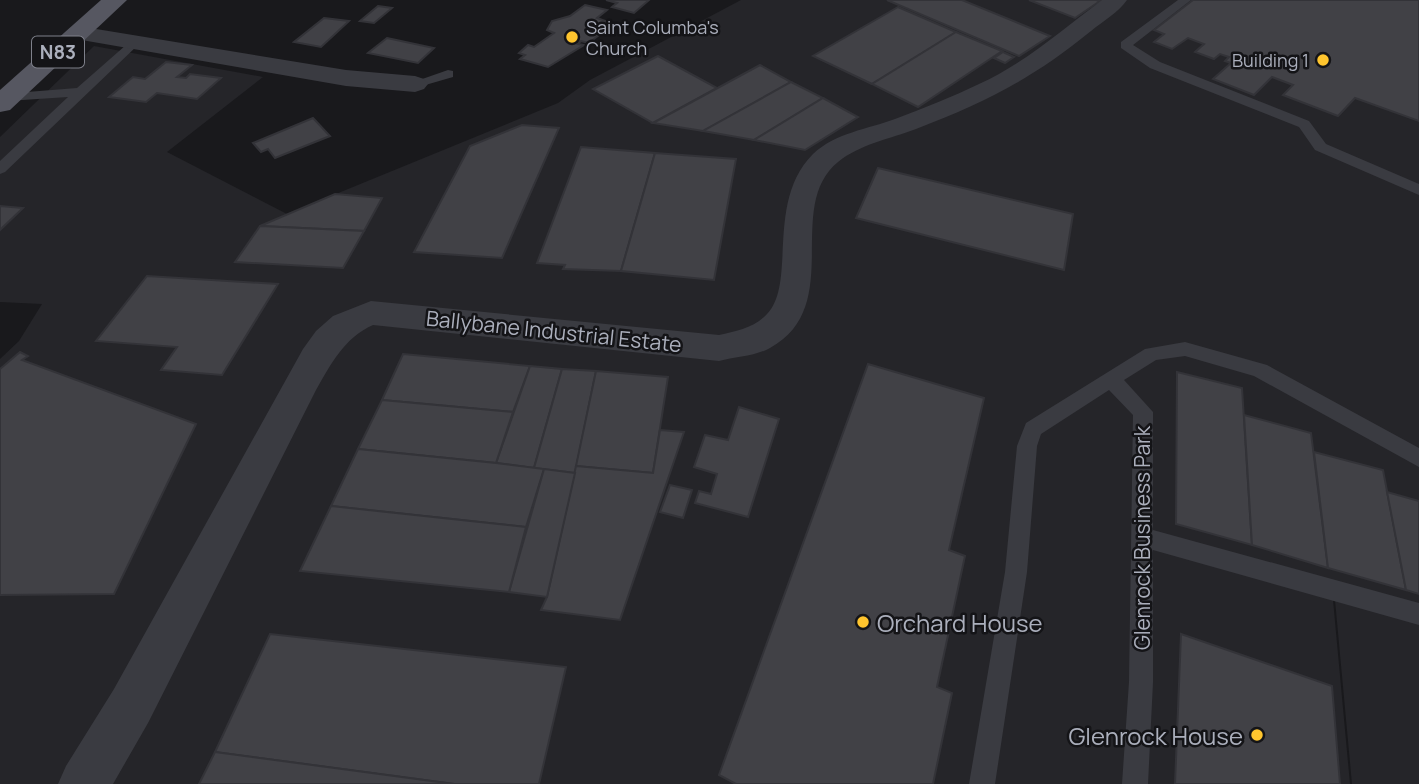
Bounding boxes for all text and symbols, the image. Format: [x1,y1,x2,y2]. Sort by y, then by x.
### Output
place label: Saint Columba's Church [586,15,719,60]
marker: Saint Columba's Church [564,29,580,45]
road number: N83 [32,36,84,68]
place label: Building 1 [1232,48,1309,72]
marker: Building 1 [1315,52,1331,68]
street label: Ballybane Industrial Estate [425,304,683,358]
street label: Glenrock Business Park [1128,425,1156,650]
place label: Orchard House [877,606,1043,639]
marker: Orchard House [855,614,871,630]
place label: Glenrock House [1068,719,1243,752]
marker: Glenrock House [1249,727,1265,743]

